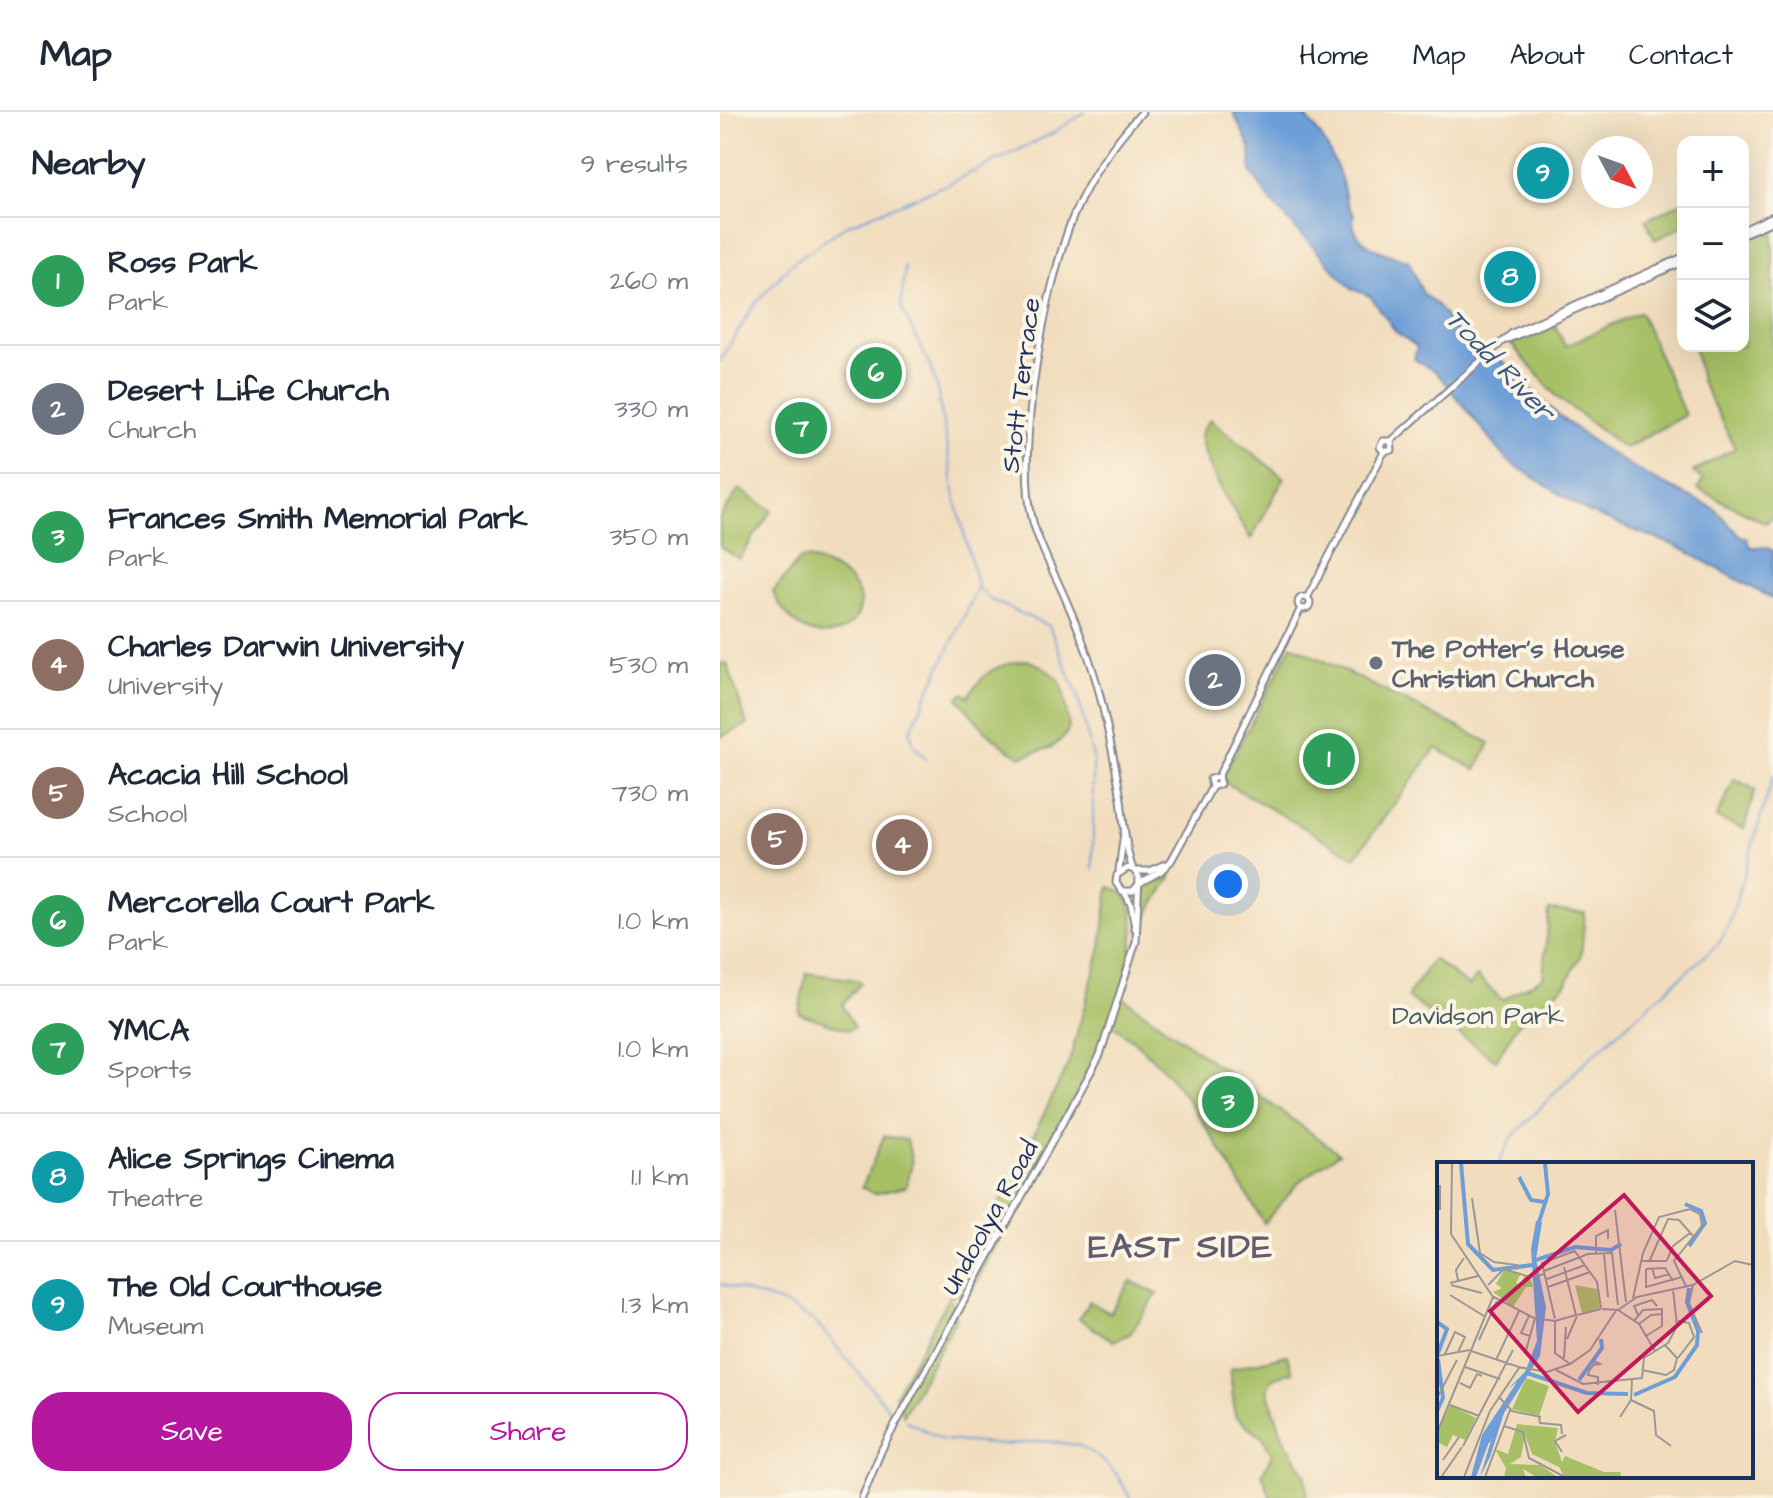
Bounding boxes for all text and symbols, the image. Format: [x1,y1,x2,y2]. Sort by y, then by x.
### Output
text: Map [40,29,112,81]
text: Home [1299,36,1369,75]
text: Map [1413,36,1466,75]
text: About [1510,36,1585,75]
text: Contact [1629,36,1733,75]
north arrow [1581,136,1653,208]
map controls [1677,136,1749,352]
button: + [1677,136,1749,208]
text: Nearby [32,140,146,188]
pin: 9 [1517,143,1569,203]
text: 9 results [580,146,688,182]
button: − [1677,208,1749,280]
text: Ross Park [108,242,258,284]
pin: 8 [1484,247,1536,307]
text: 1 [56,263,60,299]
text: 260 m [610,263,688,299]
button: layers [1677,280,1749,352]
text: Park [108,284,168,320]
street label: Stott Terrace [992,296,1050,475]
water label: Todd River [1436,300,1565,432]
pin: 6 [850,343,902,403]
text: Desert Life Church [108,370,389,412]
text: 2 [51,391,65,427]
text: 330 m [614,391,688,427]
pin: 7 [775,398,827,458]
text: Church [108,412,196,448]
text: Frances Smith Memorial Park [108,498,528,540]
text: 3 [51,519,65,555]
text: 350 m [609,519,688,555]
text: Park [108,540,168,576]
text: Charles Darwin University [108,626,464,668]
place label: The Potter's House Christian Church [1391,631,1625,697]
text: 4 [49,647,67,683]
text: 530 m [609,647,688,683]
pin: 2 [1189,650,1241,710]
marker: The Potter's House Christian Church [1367,654,1385,672]
text: University [108,668,223,704]
pin: 1 [1303,729,1355,789]
text: Acacia Hill School [108,754,348,796]
text: 5 [49,775,67,811]
text: 730 m [612,775,688,811]
text: School [108,796,187,832]
pin: 5 [751,809,803,869]
pin: 4 [876,815,928,875]
your location [1208,864,1248,904]
text: Mercorella Court Park [108,882,434,924]
text: 6 [50,903,66,939]
text: 1.0 km [618,903,688,939]
text: Park [108,924,168,960]
park label: Davidson Park [1392,998,1564,1034]
text: YMCA [108,1010,189,1052]
text: 7 [50,1031,66,1067]
text: 1.0 km [618,1031,688,1067]
text: Sports [108,1052,192,1088]
pin: 3 [1202,1072,1254,1132]
street label: Undoolya Road [932,1134,1049,1302]
text: Alice Springs Cinema [108,1138,394,1180]
text: 8 [50,1159,66,1195]
text: 1.1 km [631,1159,688,1195]
inset map [1437,1162,1753,1478]
text: Theatre [108,1180,203,1216]
district label: EAST SIDE [1088,1223,1274,1271]
text: The Old Courthouse [108,1266,382,1308]
text: 9 [51,1287,65,1323]
text: 1.3 km [621,1287,688,1323]
text: Museum [108,1308,203,1344]
button: Save [32,1392,352,1471]
button: Share [368,1392,688,1471]

